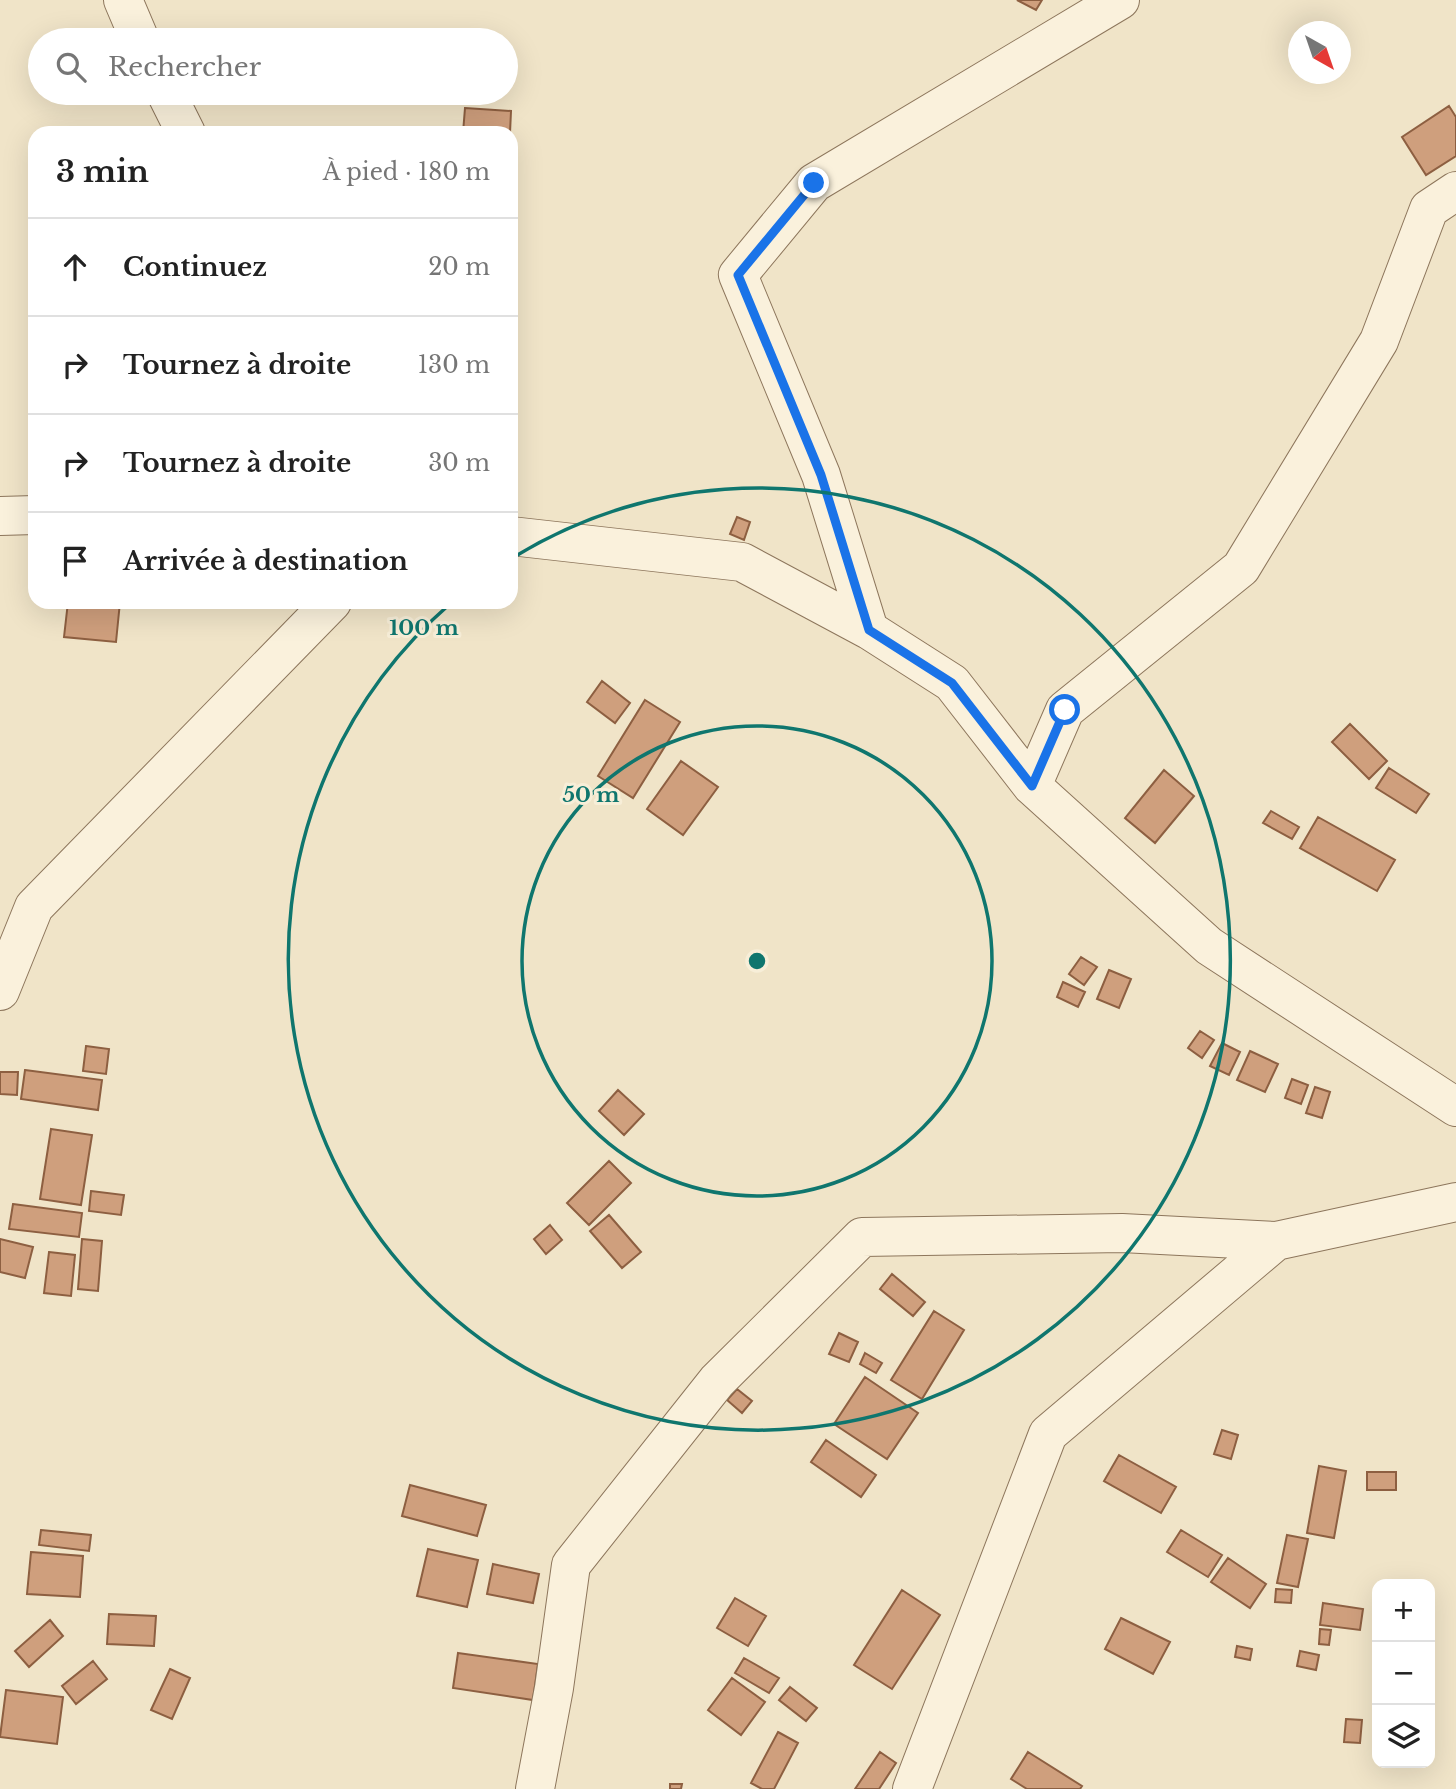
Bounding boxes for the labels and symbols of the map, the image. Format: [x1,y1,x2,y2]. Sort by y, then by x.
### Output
north arrow [1288,21,1351,84]
route end [798,167,829,198]
text: 100 m [389,615,459,641]
route start [1049,694,1080,725]
text: 50 m [562,782,620,808]
centre of rings [745,949,769,973]

